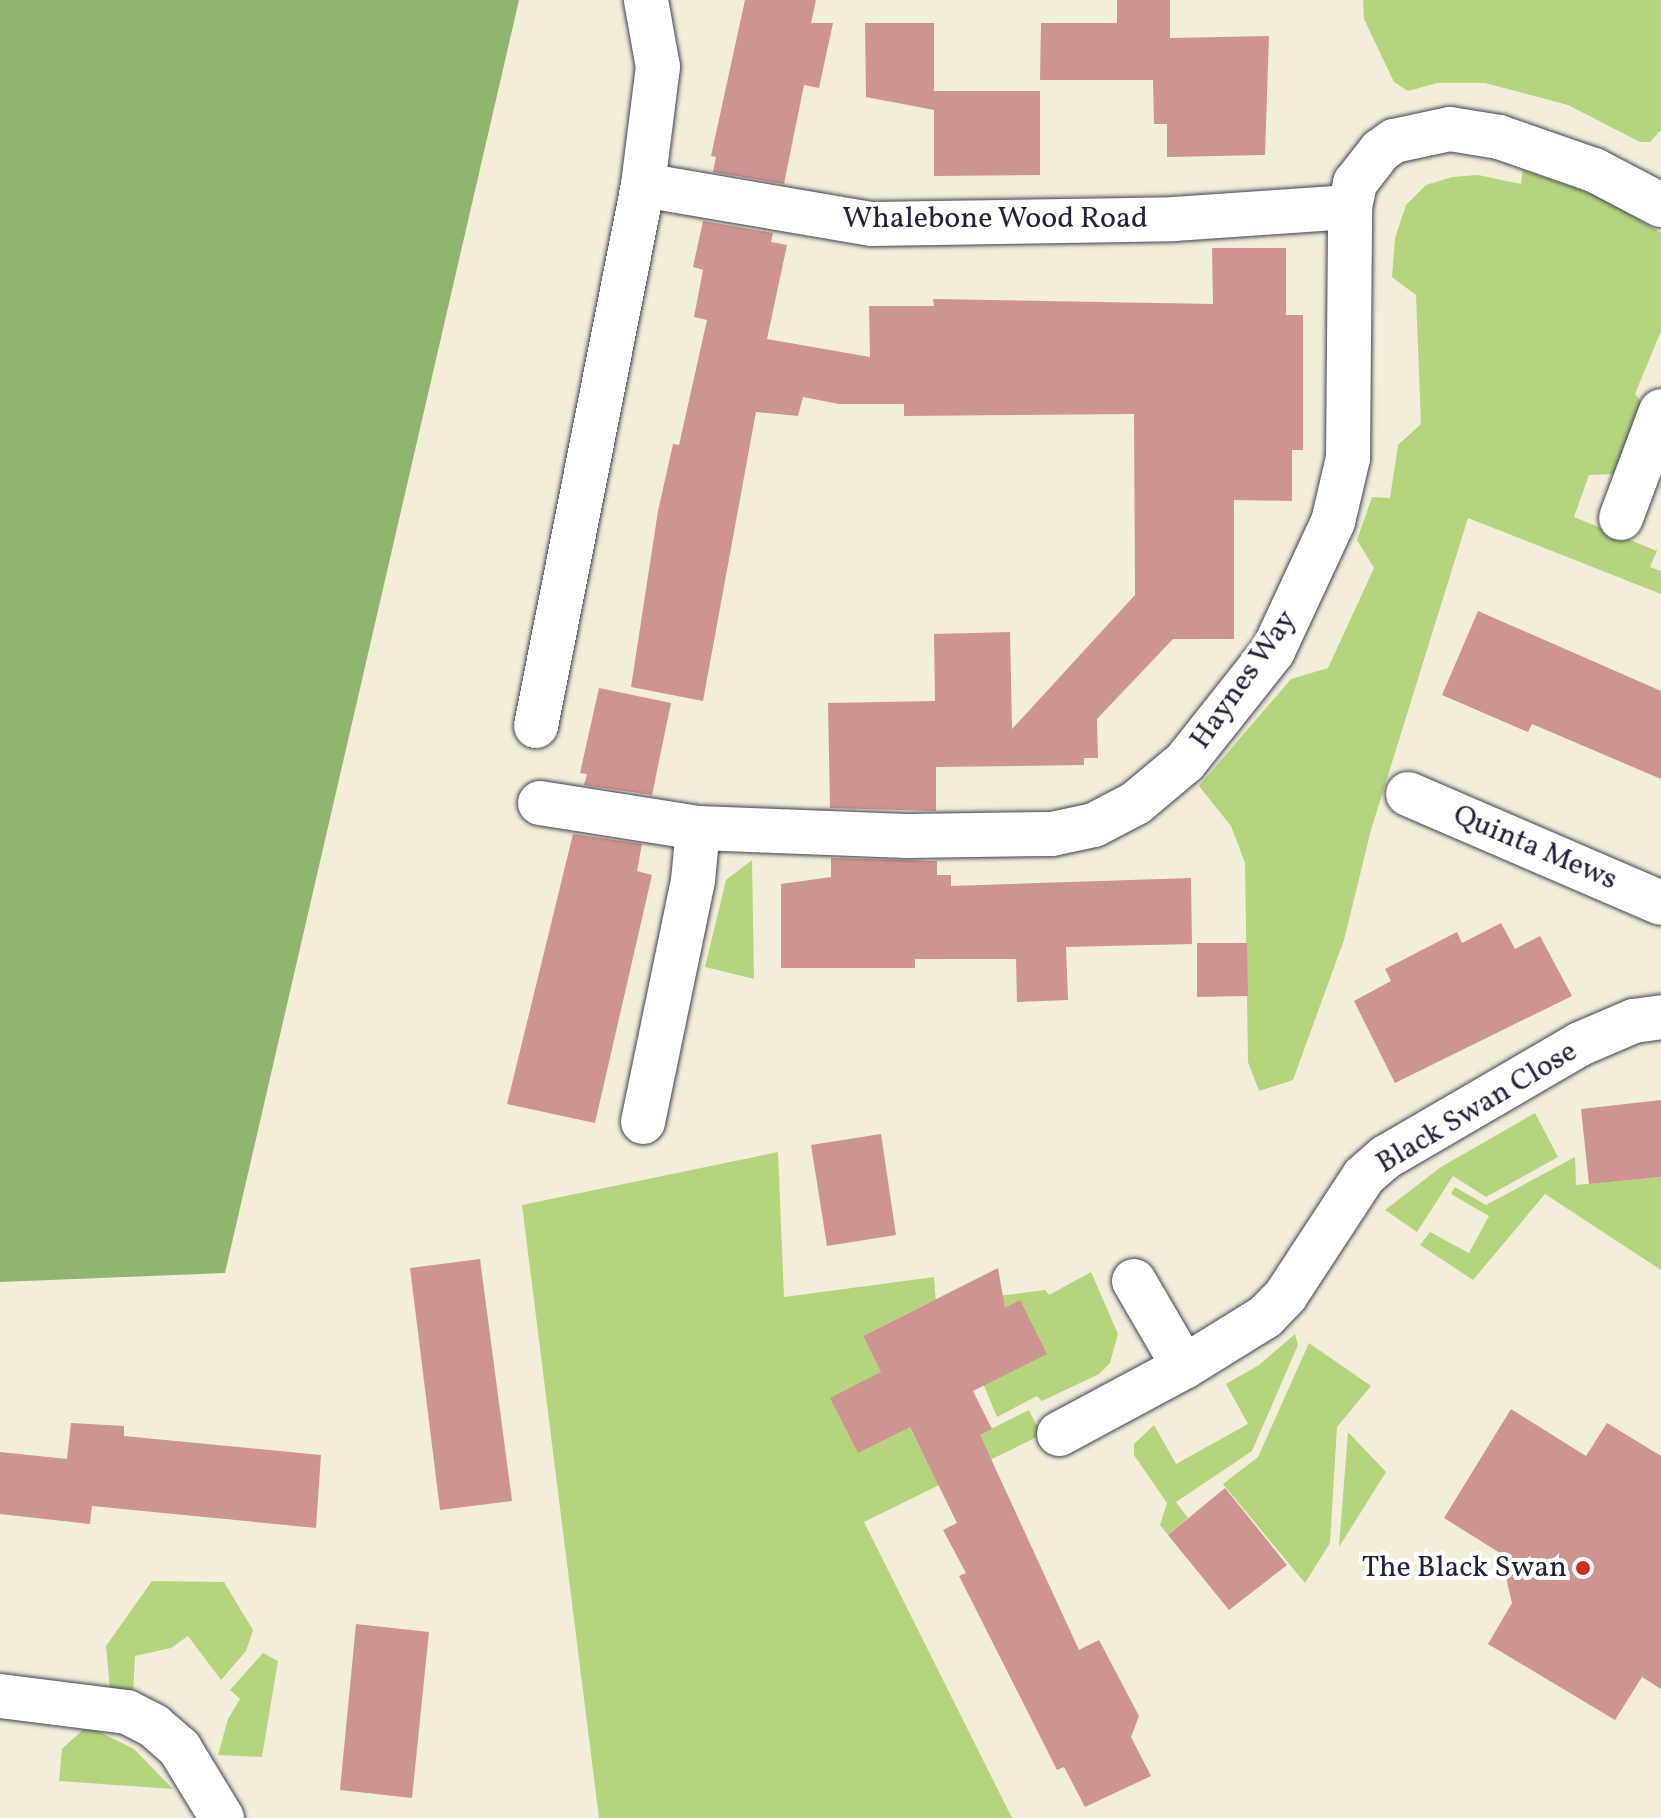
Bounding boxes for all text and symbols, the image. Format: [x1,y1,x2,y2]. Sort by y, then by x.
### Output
street label: Whalebone Wood Road [842,201,1148,237]
street label: Haynes Way [1183,603,1305,757]
street label: Quinta Mews [1448,797,1622,899]
street label: Black Swan Close [1370,1034,1584,1182]
place label: The Black Swan [1362,1550,1567,1586]
marker: The Black Swan [1574,1559,1592,1577]

